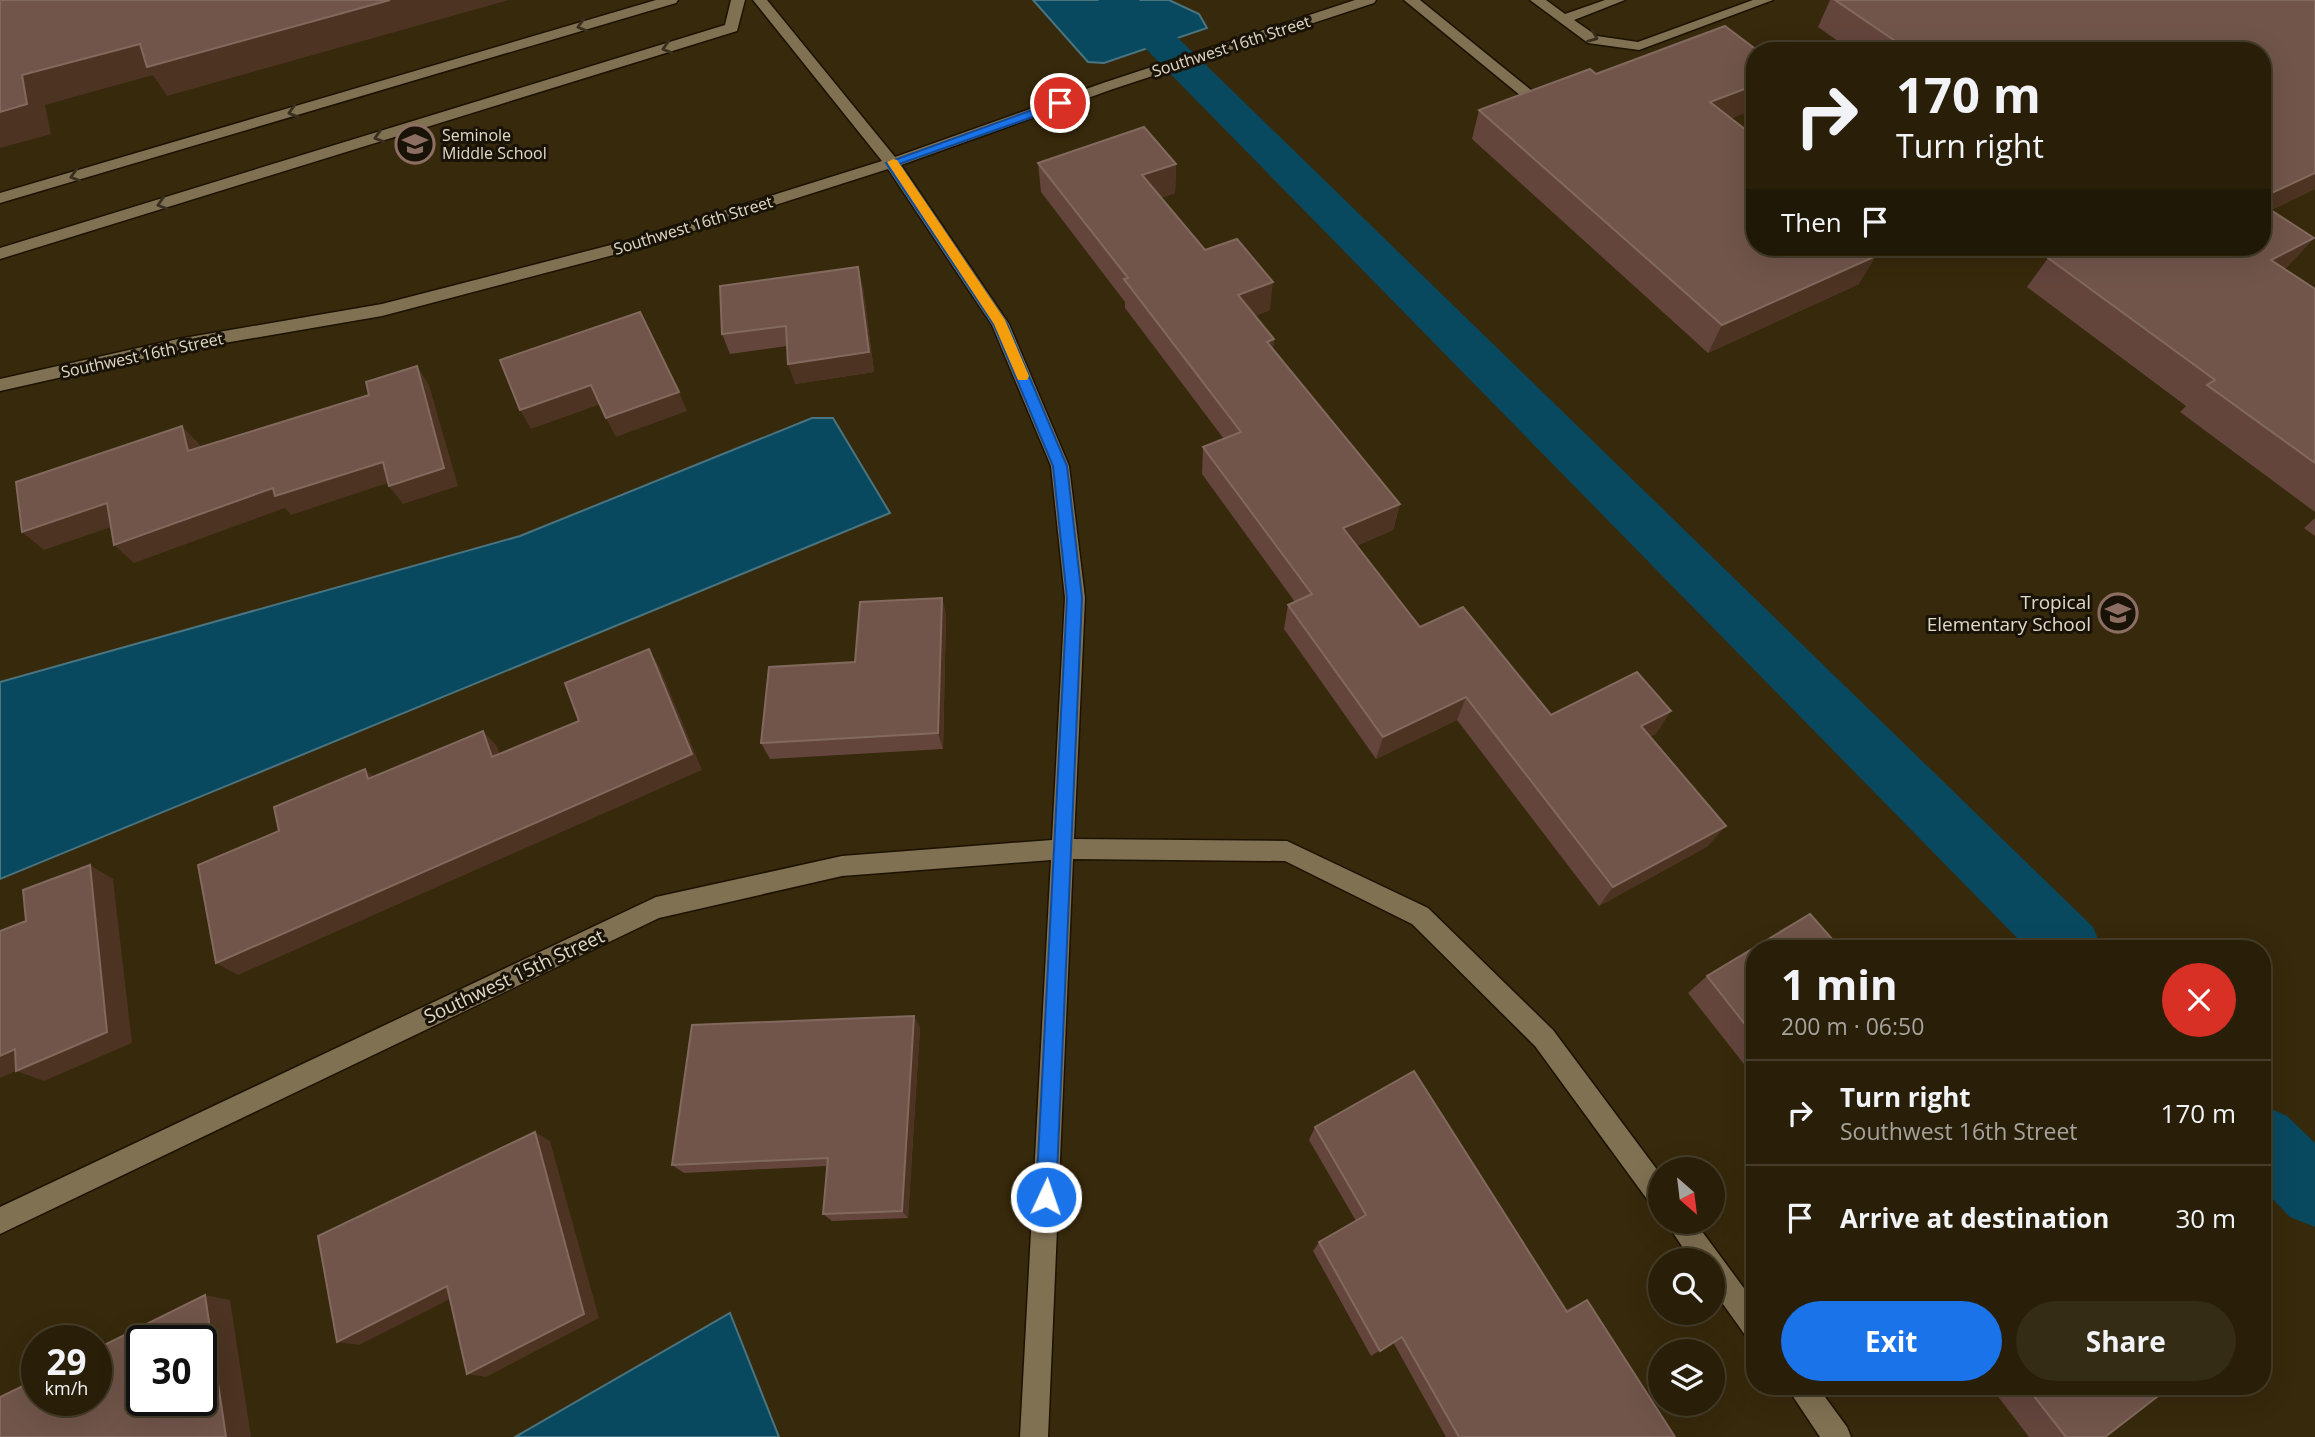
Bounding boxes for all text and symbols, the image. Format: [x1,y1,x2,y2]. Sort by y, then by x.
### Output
street label: Southwest 16th Street [1149,10,1313,82]
one-way arrow [576,18,588,33]
one-way arrow [1586,29,1598,43]
one-way arrow [661,40,674,54]
text: 170 m [1896,61,2041,127]
icon: right [1781,70,1872,161]
pin [1030,73,1090,133]
icon: arrive [1041,84,1079,122]
one-way arrow [287,103,299,118]
school or university icon: Seminole Middle School [394,123,436,165]
place label: Seminole Middle School [442,124,547,164]
text: Turn right [1896,124,2044,167]
one-way arrow [374,128,386,143]
one-way arrow [69,168,81,183]
street label: Southwest 16th Street [611,190,776,260]
one-way arrow [156,195,168,210]
icon: arrive [1856,203,1894,241]
text: Then [1781,204,1842,240]
street label: Southwest 16th Street [59,327,225,383]
place label: Tropical Elementary School [1927,589,2091,637]
school or university icon: Tropical Elementary School [2097,592,2139,634]
street label: Southwest 15th Street [420,923,609,1029]
text: 1 min [1781,955,1898,1012]
button: close [2162,963,2236,1037]
text: 200 m · 06:50 [1781,1010,1924,1042]
text: Turn right [1840,1079,1971,1115]
icon: right [1781,1094,1819,1132]
text: 170 m [2161,1095,2236,1131]
text: Southwest 16th Street [1840,1115,2078,1147]
north arrow [1648,1157,1726,1234]
map controls [1648,1157,1725,1416]
position arrow [1009,1160,1083,1234]
icon: arrive [1781,1199,1819,1237]
text: Arrive at destination [1840,1200,2109,1236]
text: 30 m [2175,1200,2236,1236]
button: search [1648,1248,1725,1325]
button: Exit [1781,1301,2002,1381]
button: Share [2016,1301,2236,1381]
speed limit sign: 30 [126,1325,217,1416]
text: 29 [46,1338,87,1385]
button: layers [1648,1339,1725,1416]
text: km/h [45,1376,88,1400]

